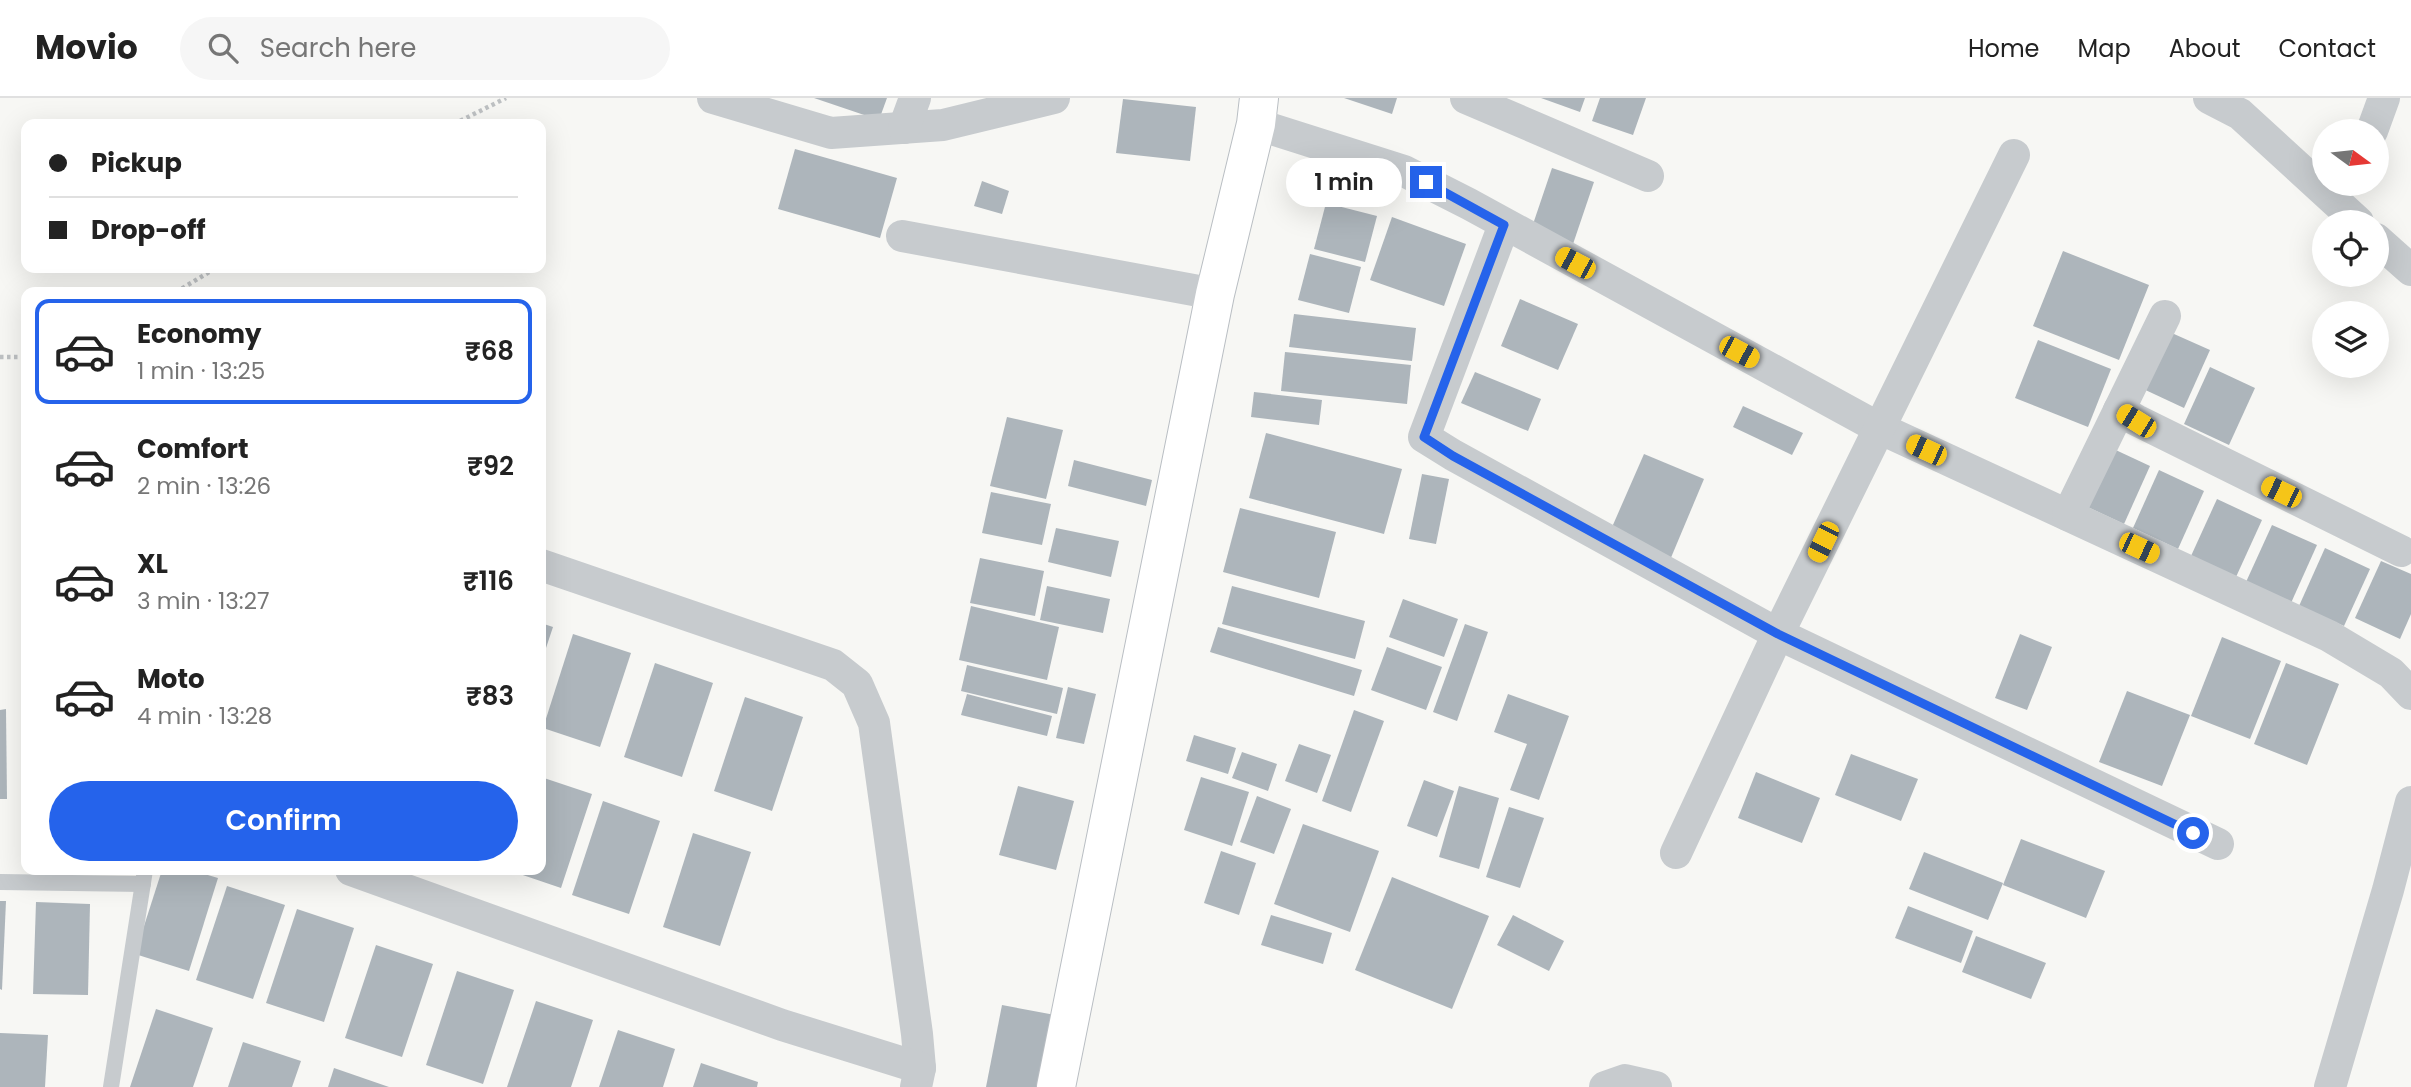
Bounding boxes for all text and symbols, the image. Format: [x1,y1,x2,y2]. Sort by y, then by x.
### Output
search box [180,17,670,80]
text: Movio [35,24,138,71]
icon: search [204,29,242,67]
text: Search here [260,30,416,66]
text: Home [1968,32,2040,65]
text: Map [2078,32,2131,65]
text: About [2169,32,2240,65]
text: Contact [2278,32,2376,65]
north arrow [2312,119,2389,196]
map controls [2312,119,2389,378]
text: Pickup [91,145,182,181]
callout: 1 min [1286,158,1402,206]
text: 1 min [1314,166,1374,198]
route end [1410,166,1442,198]
button: locate [2312,210,2389,287]
text: Drop-off [91,212,206,248]
car [1552,244,1599,282]
button: layers [2312,301,2389,378]
text: Economy [137,316,261,352]
icon: car [53,320,116,383]
text: ₹68 [465,333,514,369]
car [1716,333,1763,371]
text: 1 min · 13:25 [137,355,265,387]
car [2113,401,2160,441]
text: Comfort [137,431,249,467]
car [1903,432,1950,468]
icon: car [53,435,116,498]
text: ₹92 [467,448,514,484]
text: 2 min · 13:26 [137,470,271,502]
car [2258,473,2305,511]
car [1805,519,1842,565]
car [2116,530,2163,566]
text: XL [137,546,168,582]
icon: car [53,550,116,613]
text: ₹116 [463,563,514,599]
text: 3 min · 13:27 [137,585,270,617]
text: Moto [137,661,205,697]
icon: car [53,665,116,728]
text: ₹83 [466,678,514,714]
text: 4 min · 13:28 [137,700,272,732]
button: Confirm [49,781,518,861]
route start [2177,817,2209,849]

